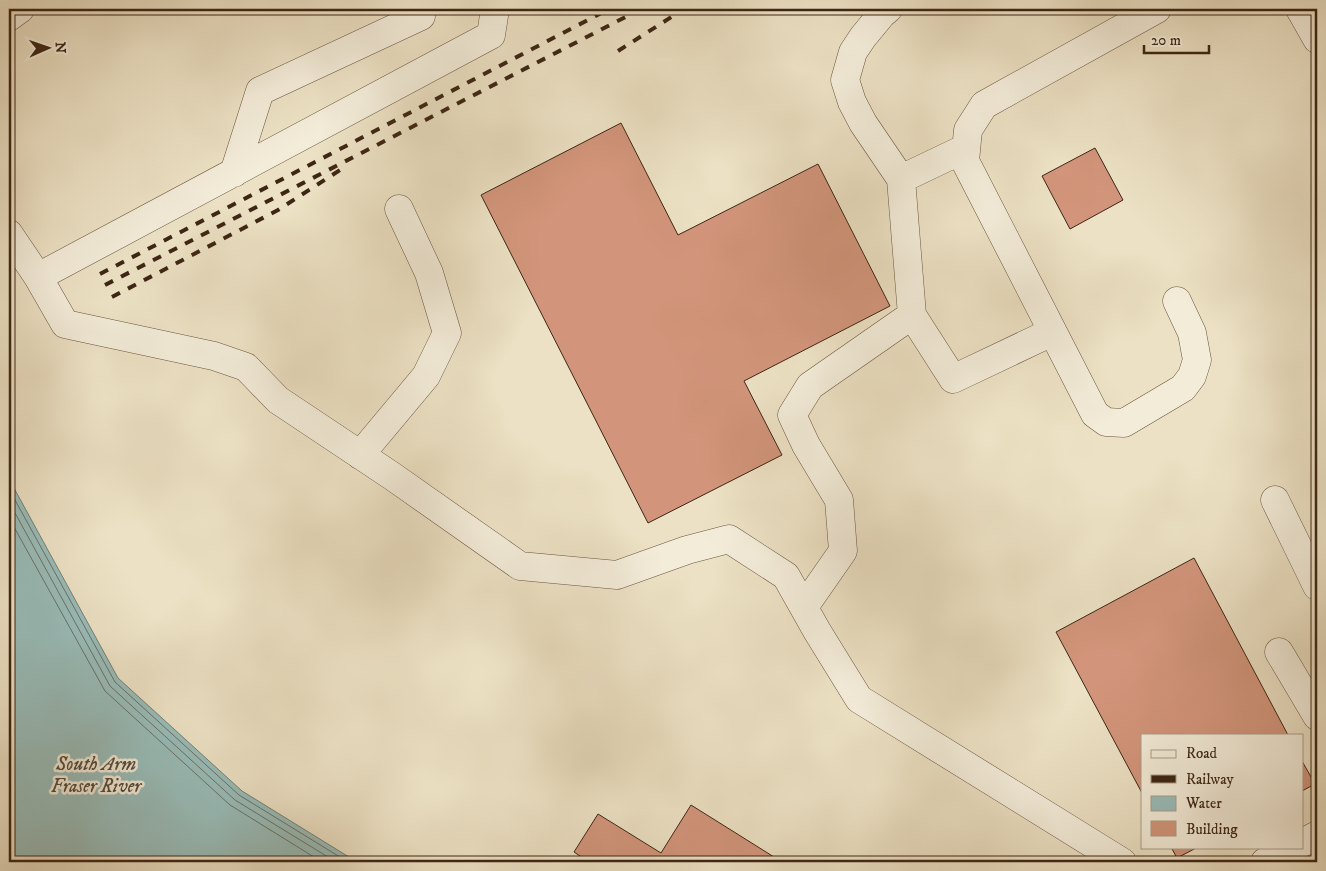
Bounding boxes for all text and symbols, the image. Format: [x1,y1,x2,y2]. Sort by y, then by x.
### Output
north arrow [22,22,72,72]
scale bar [1144,22,1208,54]
text: 20 m [1151,31,1181,50]
text: N [51,42,69,54]
legend [1141,734,1304,848]
text: Road [1186,744,1218,763]
water label: South Arm Fraser River [51,753,143,798]
text: Railway [1186,770,1234,789]
text: Water [1185,794,1222,813]
text: Building [1186,820,1238,839]

